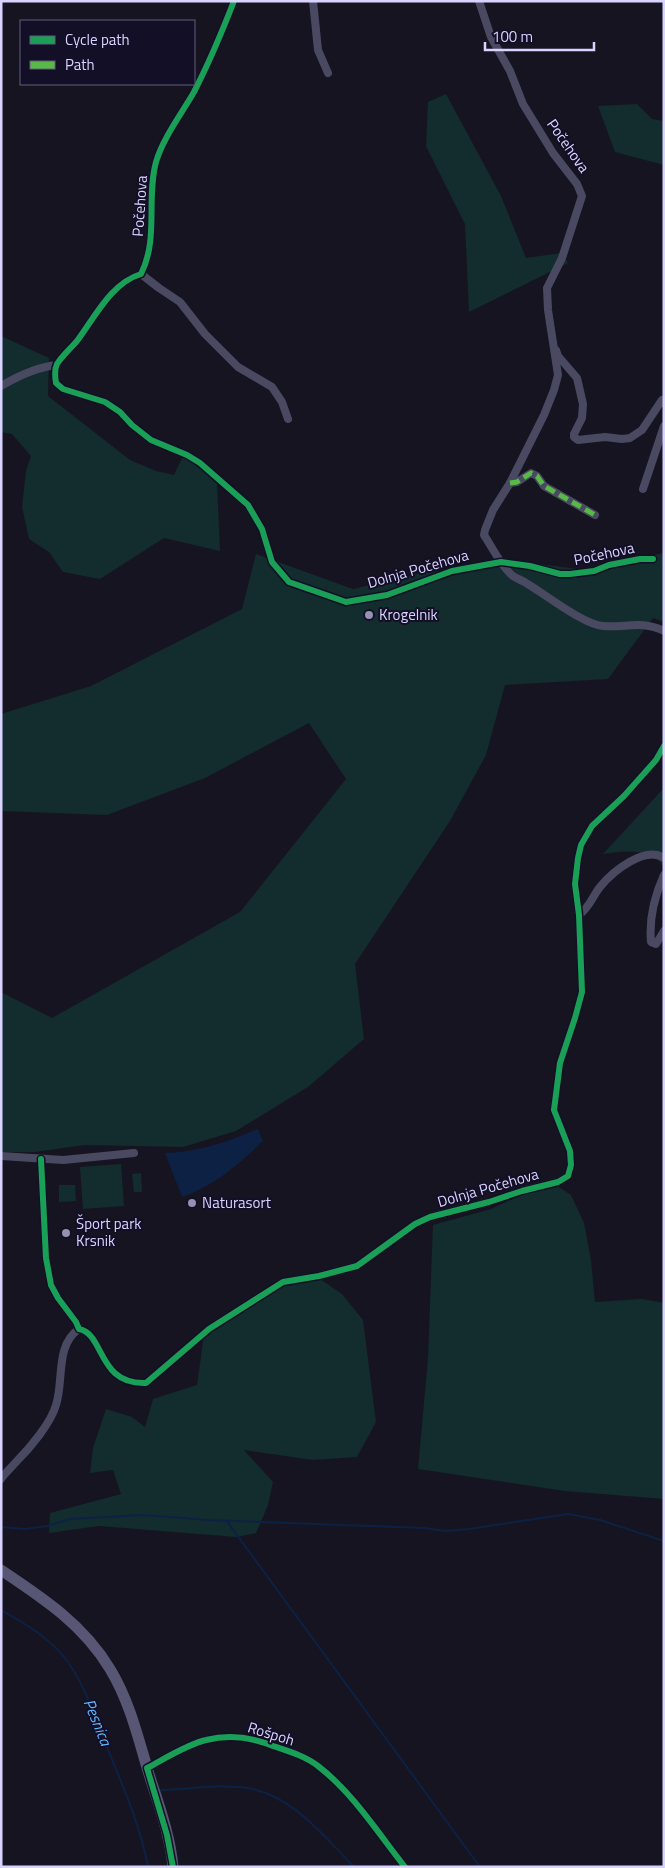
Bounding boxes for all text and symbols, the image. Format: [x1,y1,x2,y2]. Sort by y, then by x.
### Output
legend [20,20,195,85]
scale bar [485,20,594,52]
text: 100 m [492,25,533,48]
text: Cycle path [65,28,130,51]
text: Path [65,53,95,76]
street label: Počehova [541,114,596,178]
street label: Počehova [126,174,153,237]
street label: Počehova [572,536,637,571]
street label: Dolnja Počehova [364,543,472,594]
place label: Krogelnik [379,603,438,626]
marker: Krogelnik [363,609,375,621]
street label: Dolnja Počehova [434,1162,542,1213]
place label: Naturasort [202,1191,272,1214]
marker: Naturasort [186,1197,198,1209]
place label: Šport park Krsnik [76,1212,142,1252]
marker: Šport park Krsnik [60,1227,72,1239]
water label: Pesnica [78,1695,119,1750]
street label: Rošpoh [245,1716,297,1752]

